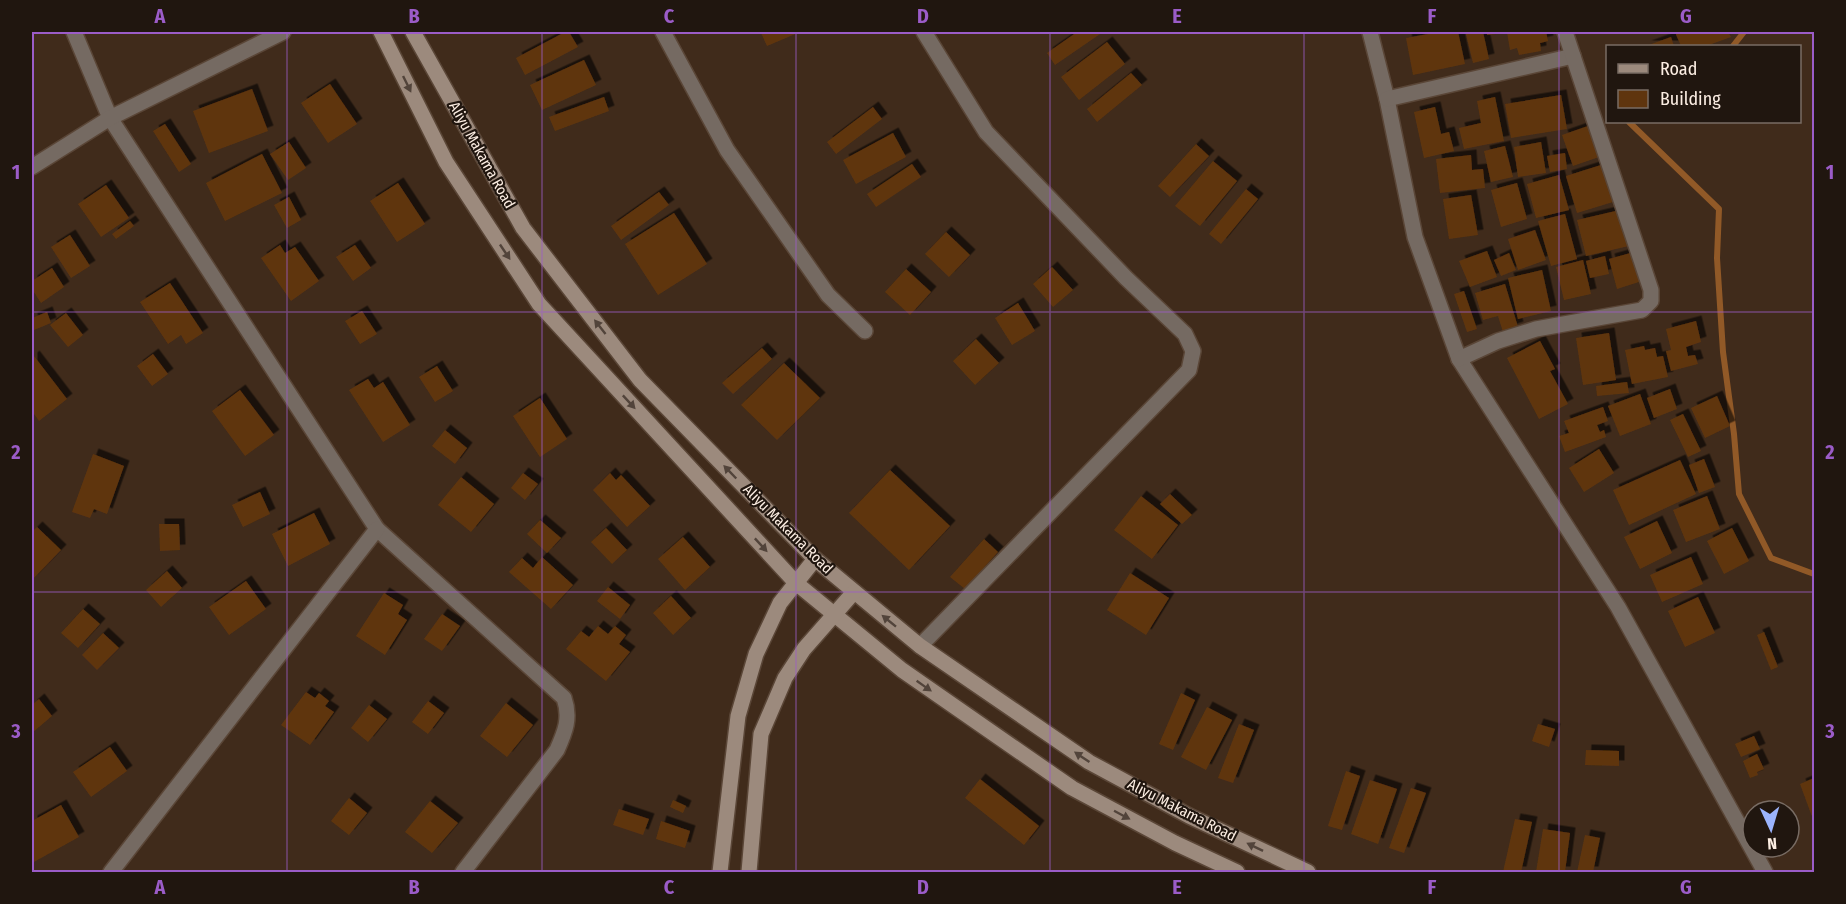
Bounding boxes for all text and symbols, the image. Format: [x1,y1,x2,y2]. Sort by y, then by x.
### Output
text: A [154,4,167,28]
text: B [408,4,420,28]
text: C [664,4,675,28]
text: D [917,4,929,28]
text: E [1172,4,1182,28]
text: F [1428,4,1437,28]
text: G [1680,4,1692,28]
legend [1606,45,1801,123]
text: Road [1660,58,1697,80]
one-way arrow [402,75,411,92]
text: Building [1660,88,1721,110]
street label: Aliyu Makama Road [445,98,519,212]
text: 1 [12,160,20,184]
text: 1 [1826,160,1834,184]
one-way arrow [499,244,510,260]
one-way arrow [594,320,606,335]
one-way arrow [622,394,636,409]
text: 2 [10,440,21,464]
text: 2 [1824,440,1835,464]
one-way arrow [723,464,737,479]
street label: Aliyu Makama Road [739,480,837,578]
one-way arrow [754,538,768,553]
one-way arrow [881,614,897,627]
one-way arrow [915,680,931,692]
text: 3 [10,719,21,743]
text: 3 [1824,719,1835,743]
one-way arrow [1074,752,1091,763]
street label: Aliyu Makama Road [1125,775,1239,845]
north arrow [1741,799,1801,859]
one-way arrow [1113,809,1131,819]
text: N [1767,834,1777,853]
one-way arrow [1247,843,1264,852]
text: A [154,875,167,899]
text: B [408,875,420,899]
text: C [664,875,675,899]
text: D [917,875,929,899]
text: E [1172,875,1182,899]
text: F [1428,875,1437,899]
text: G [1680,875,1692,899]

